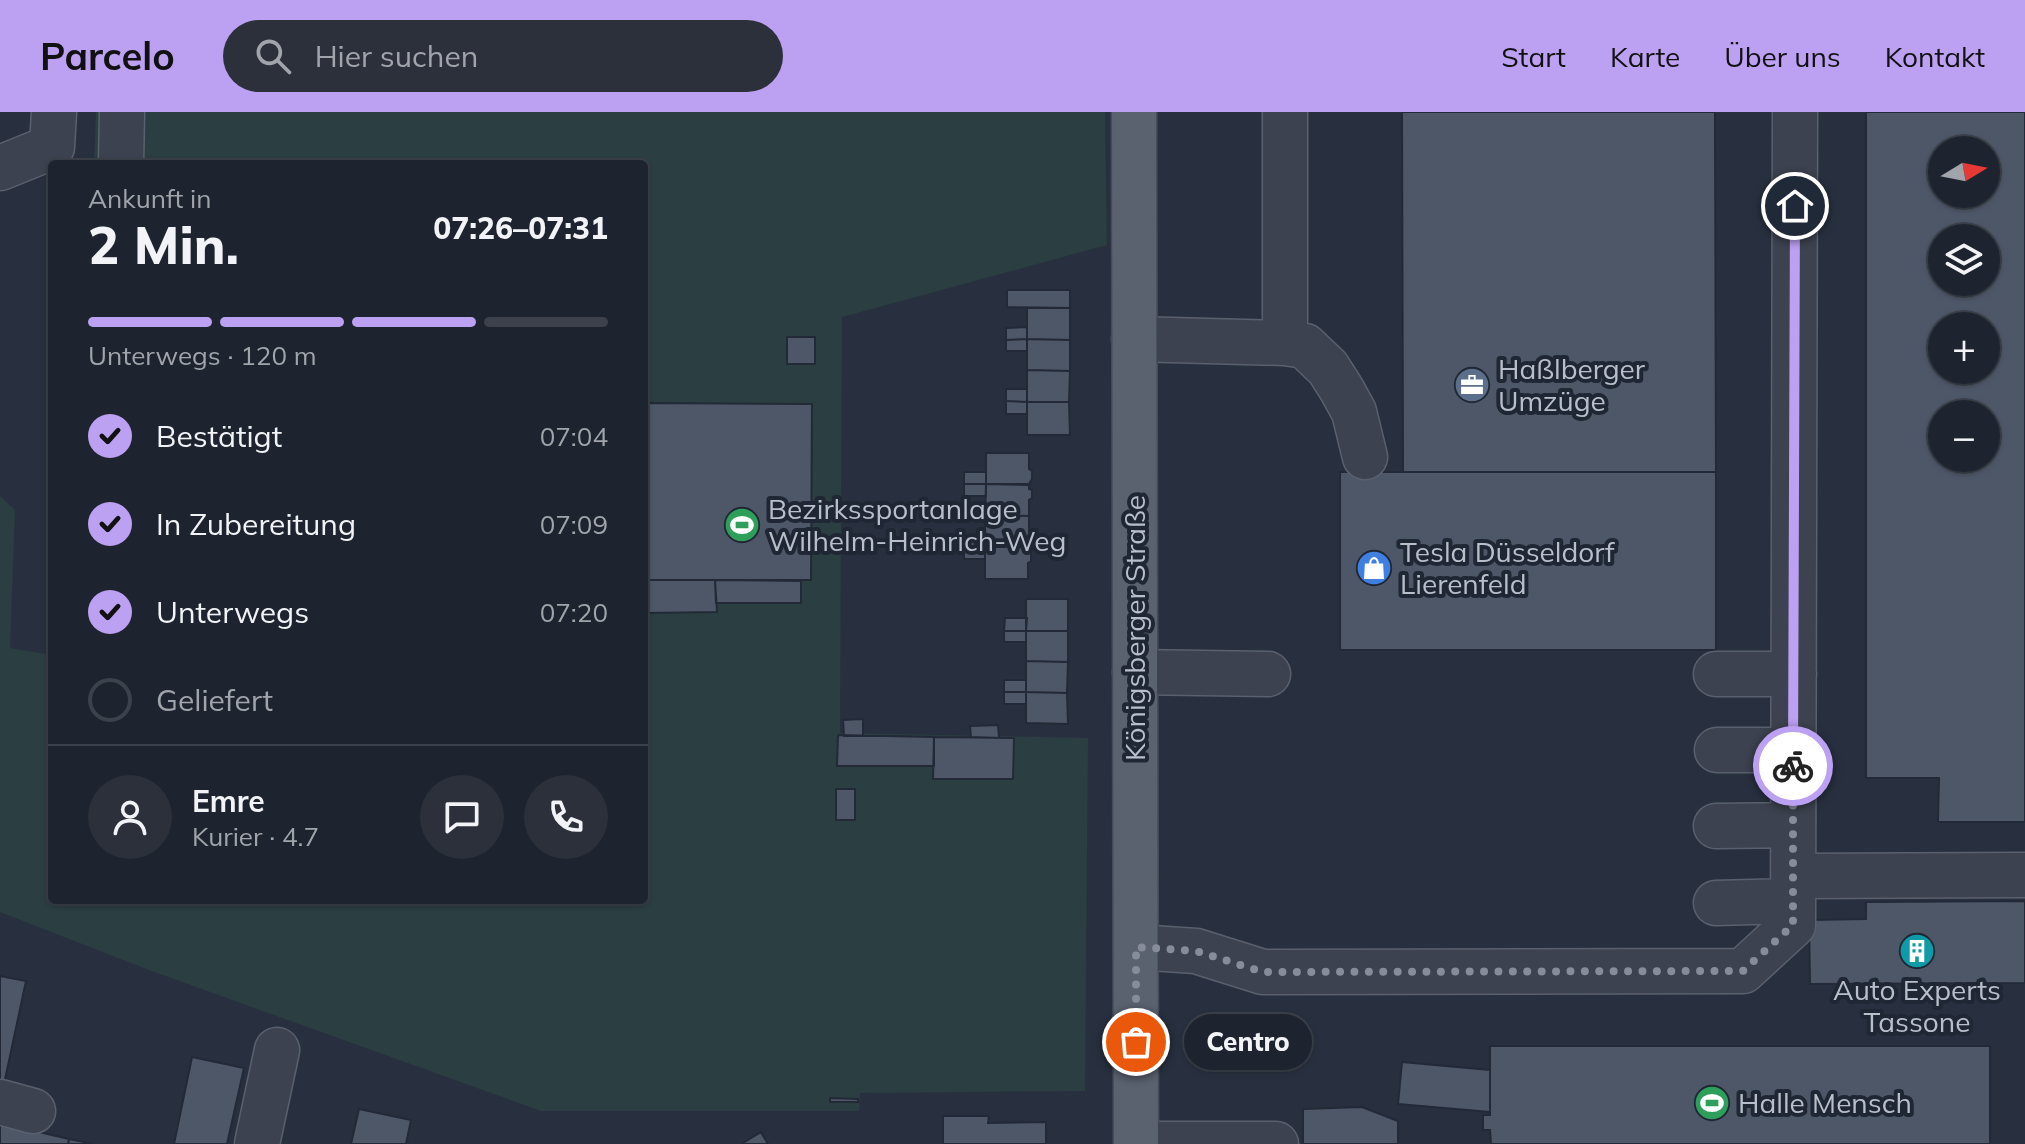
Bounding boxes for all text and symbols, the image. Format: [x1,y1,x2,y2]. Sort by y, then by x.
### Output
search box [223,20,783,92]
text: Parcelo [40,32,175,80]
icon: search [251,34,295,78]
text: Hier suchen [315,37,478,75]
text: Start [1501,39,1566,74]
text: Karte [1610,39,1680,74]
text: Über uns [1724,39,1841,74]
text: Kontakt [1885,39,1985,74]
north arrow [1928,136,2000,208]
map controls [1928,136,2000,472]
pin [1761,172,1829,240]
text: Ankunft in [88,182,211,215]
icon: home [1773,184,1817,228]
text: 07:26–07:31 [433,209,608,247]
text: 2 Min. [88,212,239,277]
button: layers [1928,224,2000,296]
button: + [1928,312,2000,384]
text: Unterwegs · 120 m [88,339,317,372]
place label: Haßlberger Umzüge [1498,351,1646,418]
office icon: Haßlberger Umzüge [1453,366,1491,404]
button: − [1928,400,2000,472]
icon: check [88,414,132,458]
text: Bestätigt [156,417,282,455]
text: 07:04 [540,420,608,453]
place label: Bezirkssportanlage Wilhelm-Heinrich-Weg [768,491,1066,558]
street label: Königsberger Straße [1117,495,1152,761]
icon: check [88,502,132,546]
text: In Zubereitung [156,505,356,543]
sports icon: Bezirkssportanlage Wilhelm-Heinrich-Weg [723,506,761,544]
text: 07:09 [540,508,608,541]
place label: Tesla Düsseldorf Lierenfeld [1400,534,1615,601]
shop icon: Tesla Düsseldorf Lierenfeld [1355,549,1393,587]
icon: check [88,590,132,634]
text: Unterwegs [156,593,309,631]
text: 07:20 [540,596,608,629]
text: Geliefert [156,681,273,719]
courier [1753,726,1833,806]
icon: bike [1771,744,1815,788]
button: person [88,775,172,859]
button: chat [420,775,504,859]
button: phone [524,775,608,859]
text: Emre [192,782,265,820]
text: Kurier · 4.7 [192,820,319,853]
building icon: Auto Experts Tassone [1898,932,1936,970]
place label: Auto Experts Tassone [1833,972,2001,1039]
pin [1102,1008,1170,1076]
callout: Centro [1184,1014,1312,1070]
icon: bag [1114,1020,1158,1064]
text: Centro [1206,1025,1290,1058]
sports icon: Halle Mensch [1693,1084,1731,1122]
place label: Halle Mensch [1738,1085,1912,1120]

